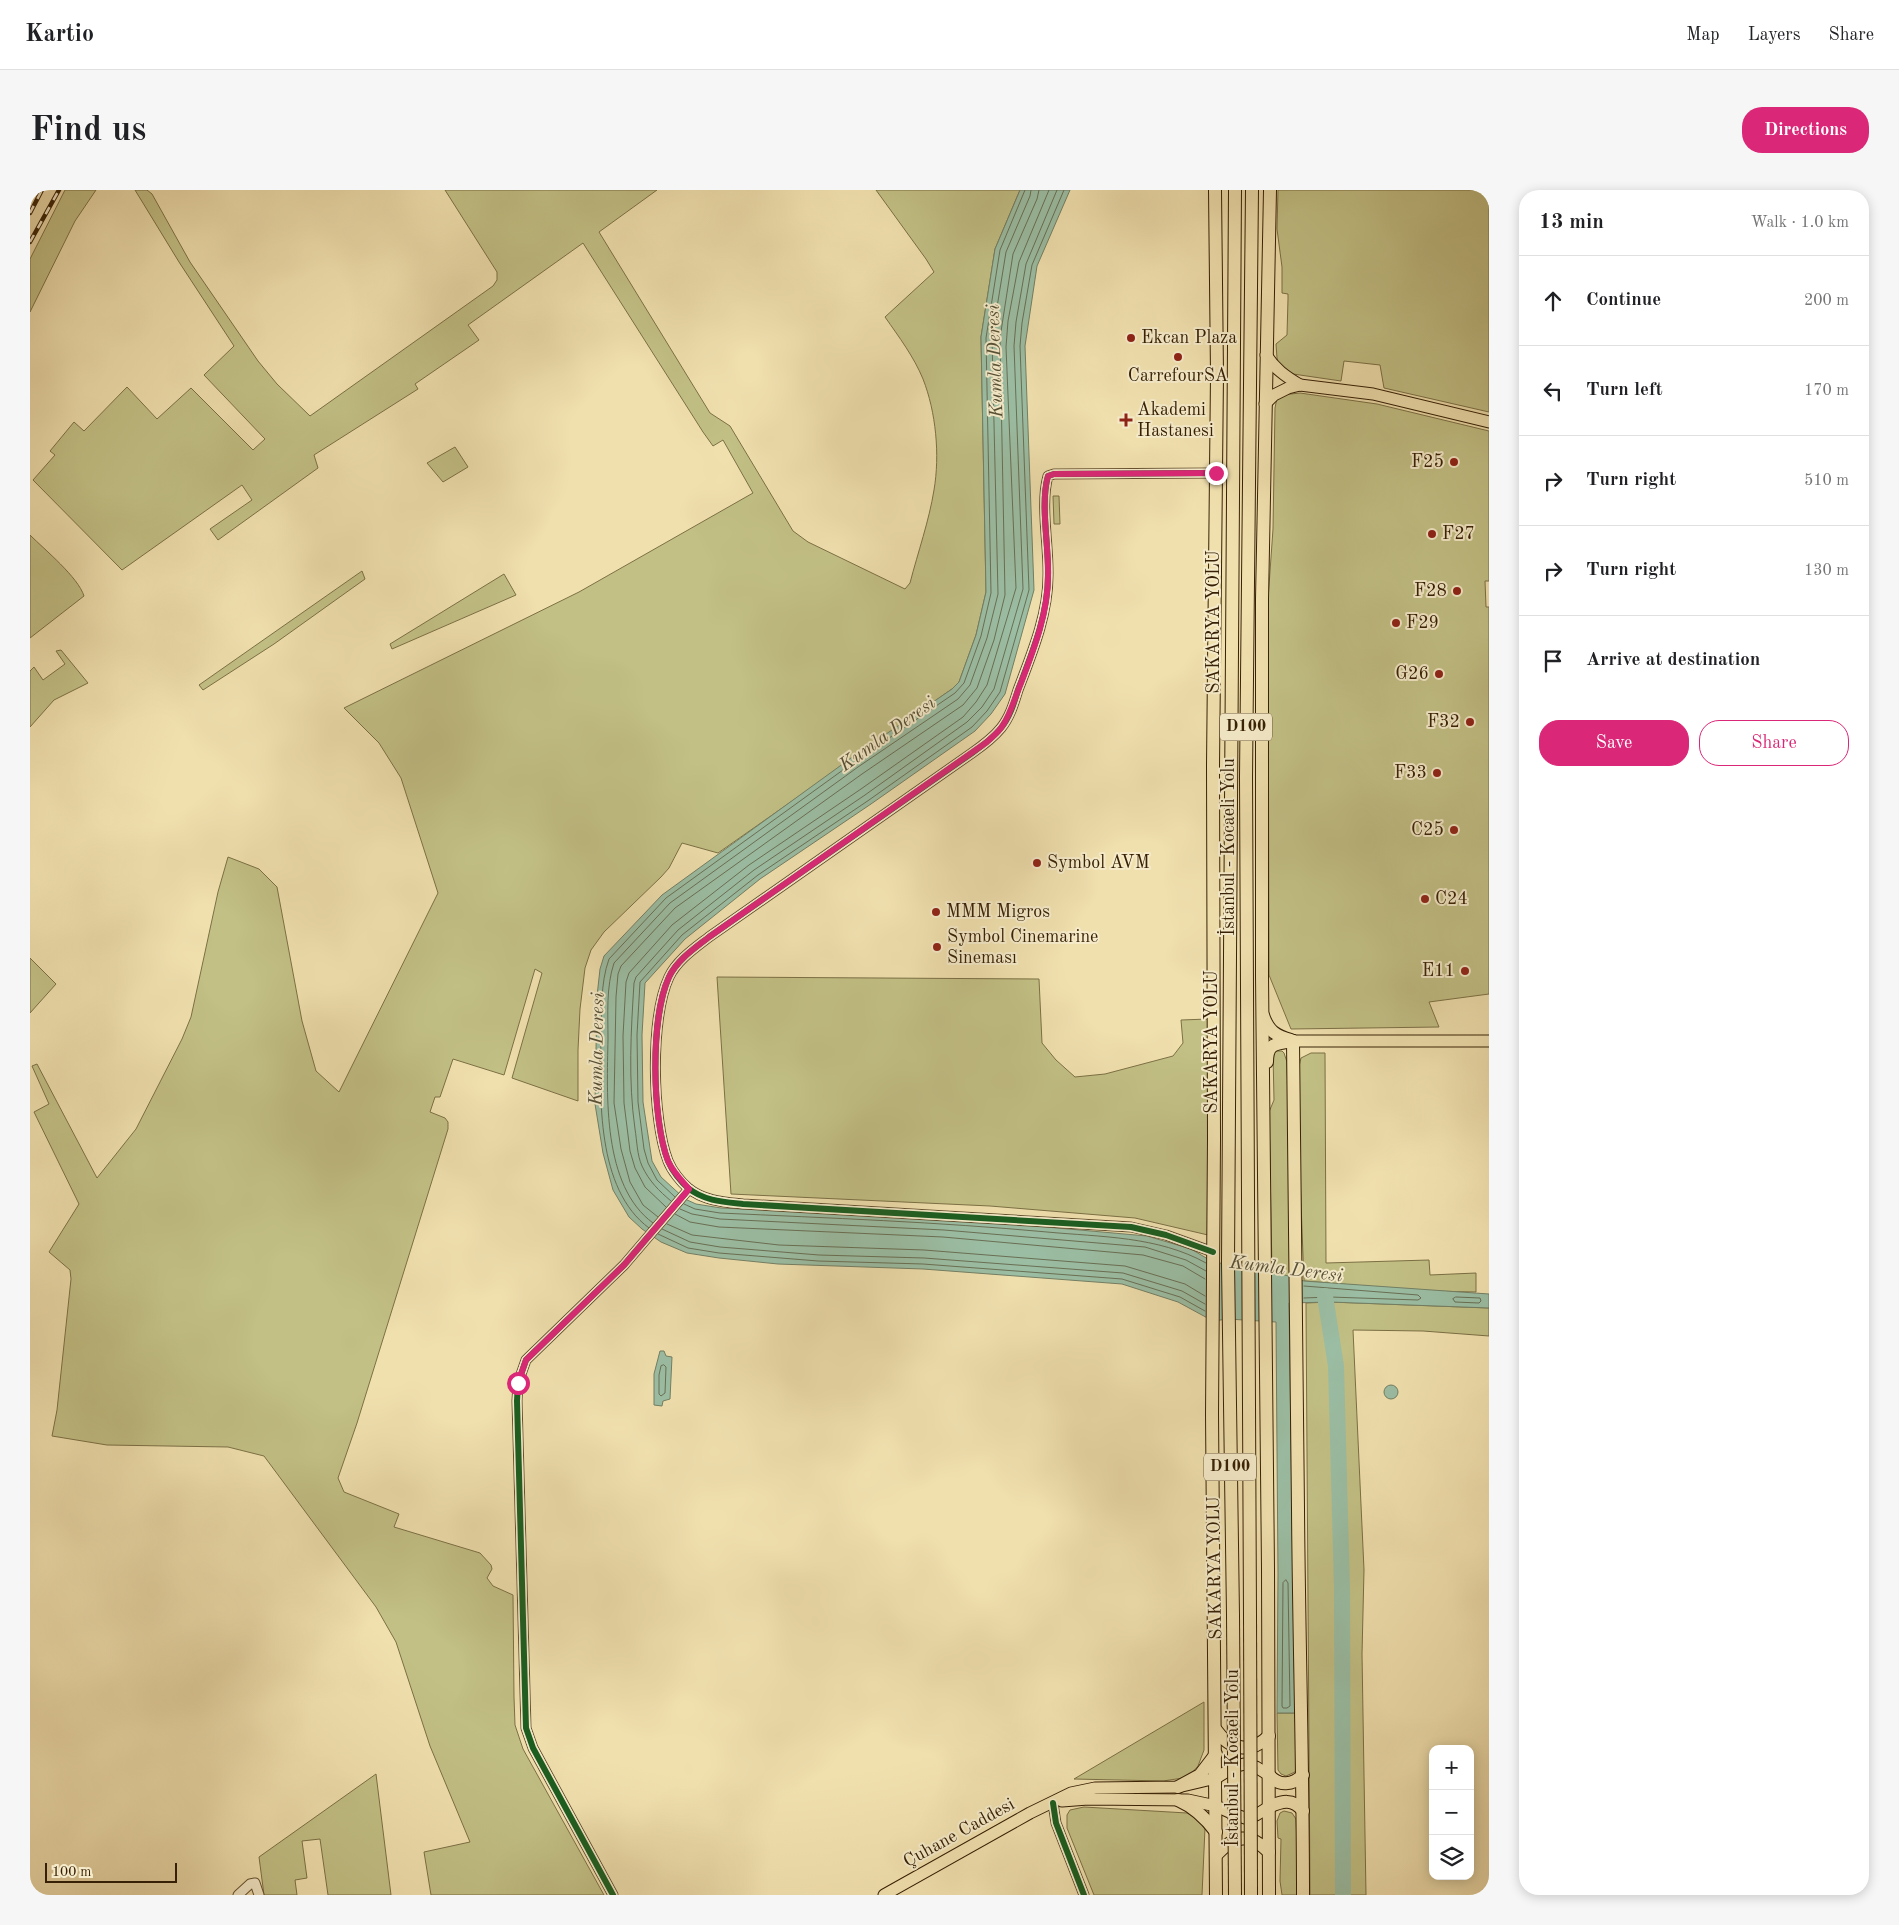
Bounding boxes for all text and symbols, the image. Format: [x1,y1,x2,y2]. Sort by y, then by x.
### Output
text: Kartio [25,23,94,47]
text: Map [1686,26,1720,44]
text: Layers [1748,26,1800,44]
text: Share [1828,26,1874,44]
button: Directions [1742,107,1869,153]
text: Find us [30,113,146,148]
text: 13 min [1539,212,1604,233]
text: Walk · 1.0 km [1751,215,1849,231]
icon: ahead [1539,287,1567,315]
text: Continue [1586,291,1661,310]
text: 200 m [1804,293,1849,309]
water label: Kumla Deresi [984,303,1008,419]
place label: Ekcan Plaza [1141,329,1237,347]
marker: Ekcan Plaza [1125,332,1137,344]
marker: CarrefourSA [1172,351,1184,363]
place label: CarrefourSA [1128,367,1228,385]
icon: left [1539,377,1567,405]
text: Turn left [1586,381,1663,400]
text: 170 m [1804,383,1849,399]
place label: Akademi Hastanesi [1137,401,1214,440]
marker: Akademi Hastanesi [1119,413,1133,427]
place label: F25 [1411,453,1444,471]
marker: F25 [1448,456,1460,468]
route end [1205,462,1228,485]
icon: right [1539,467,1567,495]
text: Turn right [1586,471,1676,490]
text: 510 m [1804,473,1849,489]
place label: F27 [1442,525,1475,543]
marker: F27 [1426,528,1438,540]
street label: SAKARYA YOLU [1205,550,1223,694]
icon: right [1539,557,1567,585]
text: Turn right [1586,561,1676,580]
text: 130 m [1804,563,1849,579]
place label: F28 [1414,582,1447,600]
marker: F28 [1451,585,1463,597]
place label: F29 [1406,614,1439,632]
marker: F29 [1390,617,1402,629]
icon: arrive [1539,647,1567,675]
text: Arrive at destination [1586,651,1760,670]
place label: G26 [1395,665,1429,683]
marker: G26 [1433,668,1445,680]
water label: Kumla Deresi [836,693,940,777]
place label: F32 [1427,713,1460,731]
road number: D100 [1220,714,1272,740]
marker: F32 [1464,716,1476,728]
button: Save [1539,720,1689,766]
button: Share [1699,720,1849,766]
street label: İstanbul - Kocaeli Yolu [1217,758,1238,936]
place label: F33 [1394,764,1427,782]
marker: F33 [1431,767,1443,779]
place label: C25 [1411,821,1444,839]
marker: C25 [1448,824,1460,836]
place label: Symbol AVM [1047,854,1150,872]
marker: Symbol AVM [1031,857,1043,869]
place label: C24 [1435,890,1468,908]
marker: C24 [1419,893,1431,905]
place label: MMM Migros [946,903,1050,921]
marker: MMM Migros [930,906,942,918]
place label: Symbol Cinemarine Sineması [947,928,1098,967]
marker: Symbol Cinemarine Sineması [931,941,943,953]
place label: E11 [1422,962,1455,980]
marker: E11 [1459,965,1471,977]
street label: SAKARYA YOLU [1203,970,1221,1114]
water label: Kumla Deresi [587,991,609,1107]
water label: Kumla Deresi [1227,1254,1344,1286]
route start [507,1372,530,1395]
road number: D100 [1204,1454,1256,1480]
street label: SAKARYA YOLU [1205,1496,1225,1640]
street label: İstanbul - Kocaeli Yolu [1221,1669,1242,1847]
map controls [1429,1745,1474,1880]
button: + [1429,1745,1474,1790]
button: − [1429,1790,1474,1835]
street label: Çuhane Caddesi [900,1795,1018,1871]
button: layers [1429,1835,1474,1880]
scale bar [45,1860,178,1883]
text: 100 m [52,1865,91,1879]

